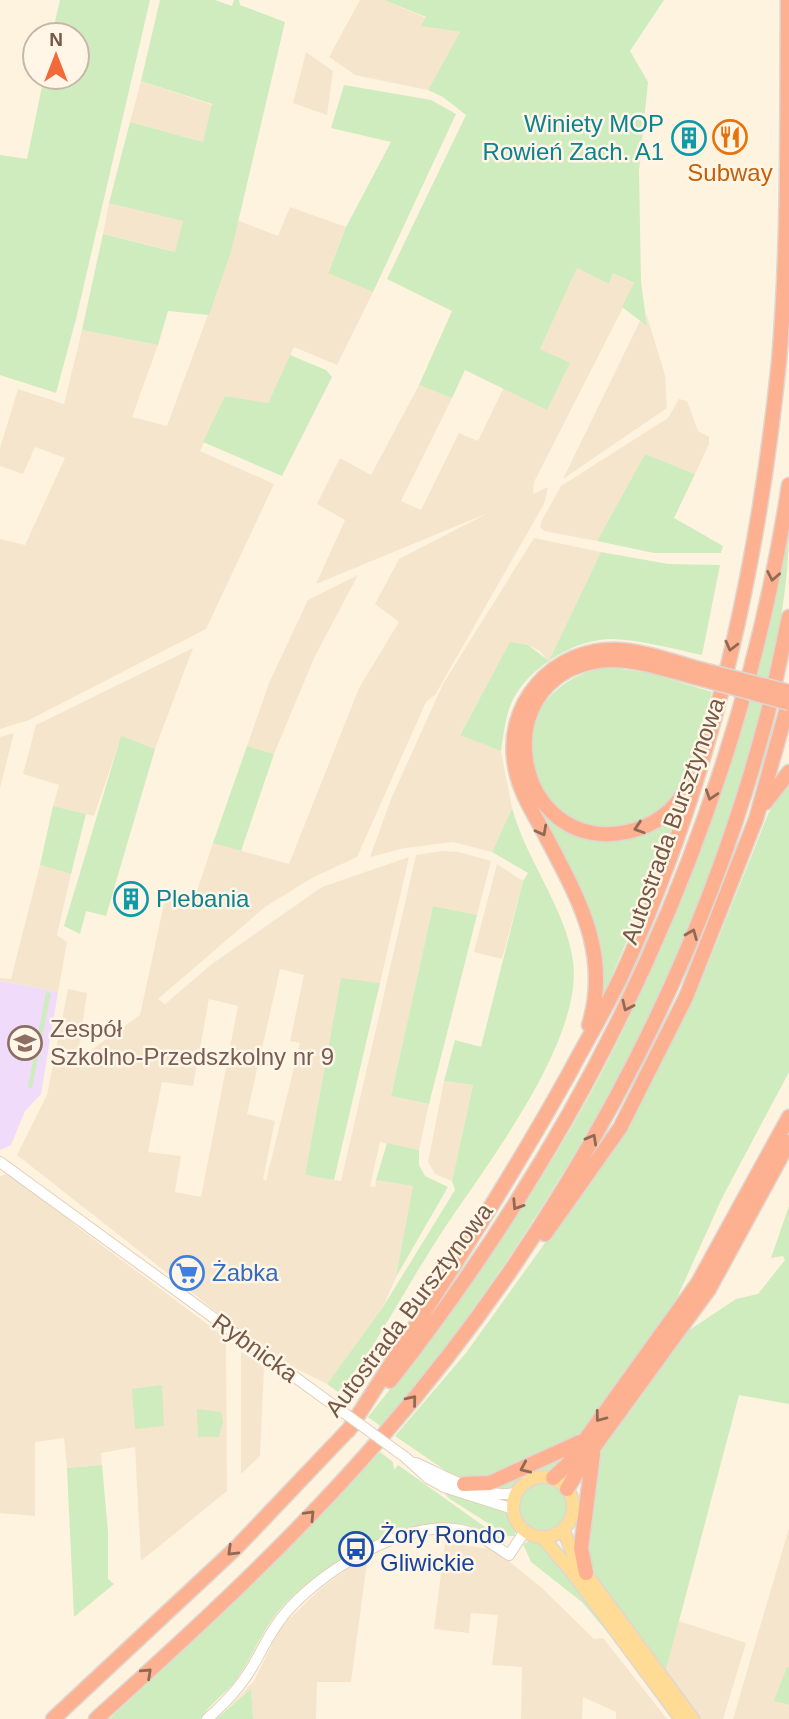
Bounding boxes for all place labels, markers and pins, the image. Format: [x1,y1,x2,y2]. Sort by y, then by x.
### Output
place label: Winiety MOP Rowień Zach. A1 [483,110,664,165]
restaurant icon: Subway [711,118,749,156]
building icon: Winiety MOP Rowień Zach. A1 [670,119,708,157]
place label: Subway [687,159,773,186]
building icon: Plebania [112,880,150,918]
place label: Plebania [156,885,250,912]
place label: Zespół Szkolno-Przedszkolny nr 9 [50,1015,334,1070]
school or university icon: Zespół Szkolno-Przedszkolny nr 9 [6,1024,44,1062]
supermarket icon: Żabka [168,1254,206,1292]
place label: Żabka [212,1259,279,1286]
place label: Żory Rondo Gliwickie [380,1521,505,1576]
bus stop icon: Żory Rondo Gliwickie [337,1530,375,1568]

